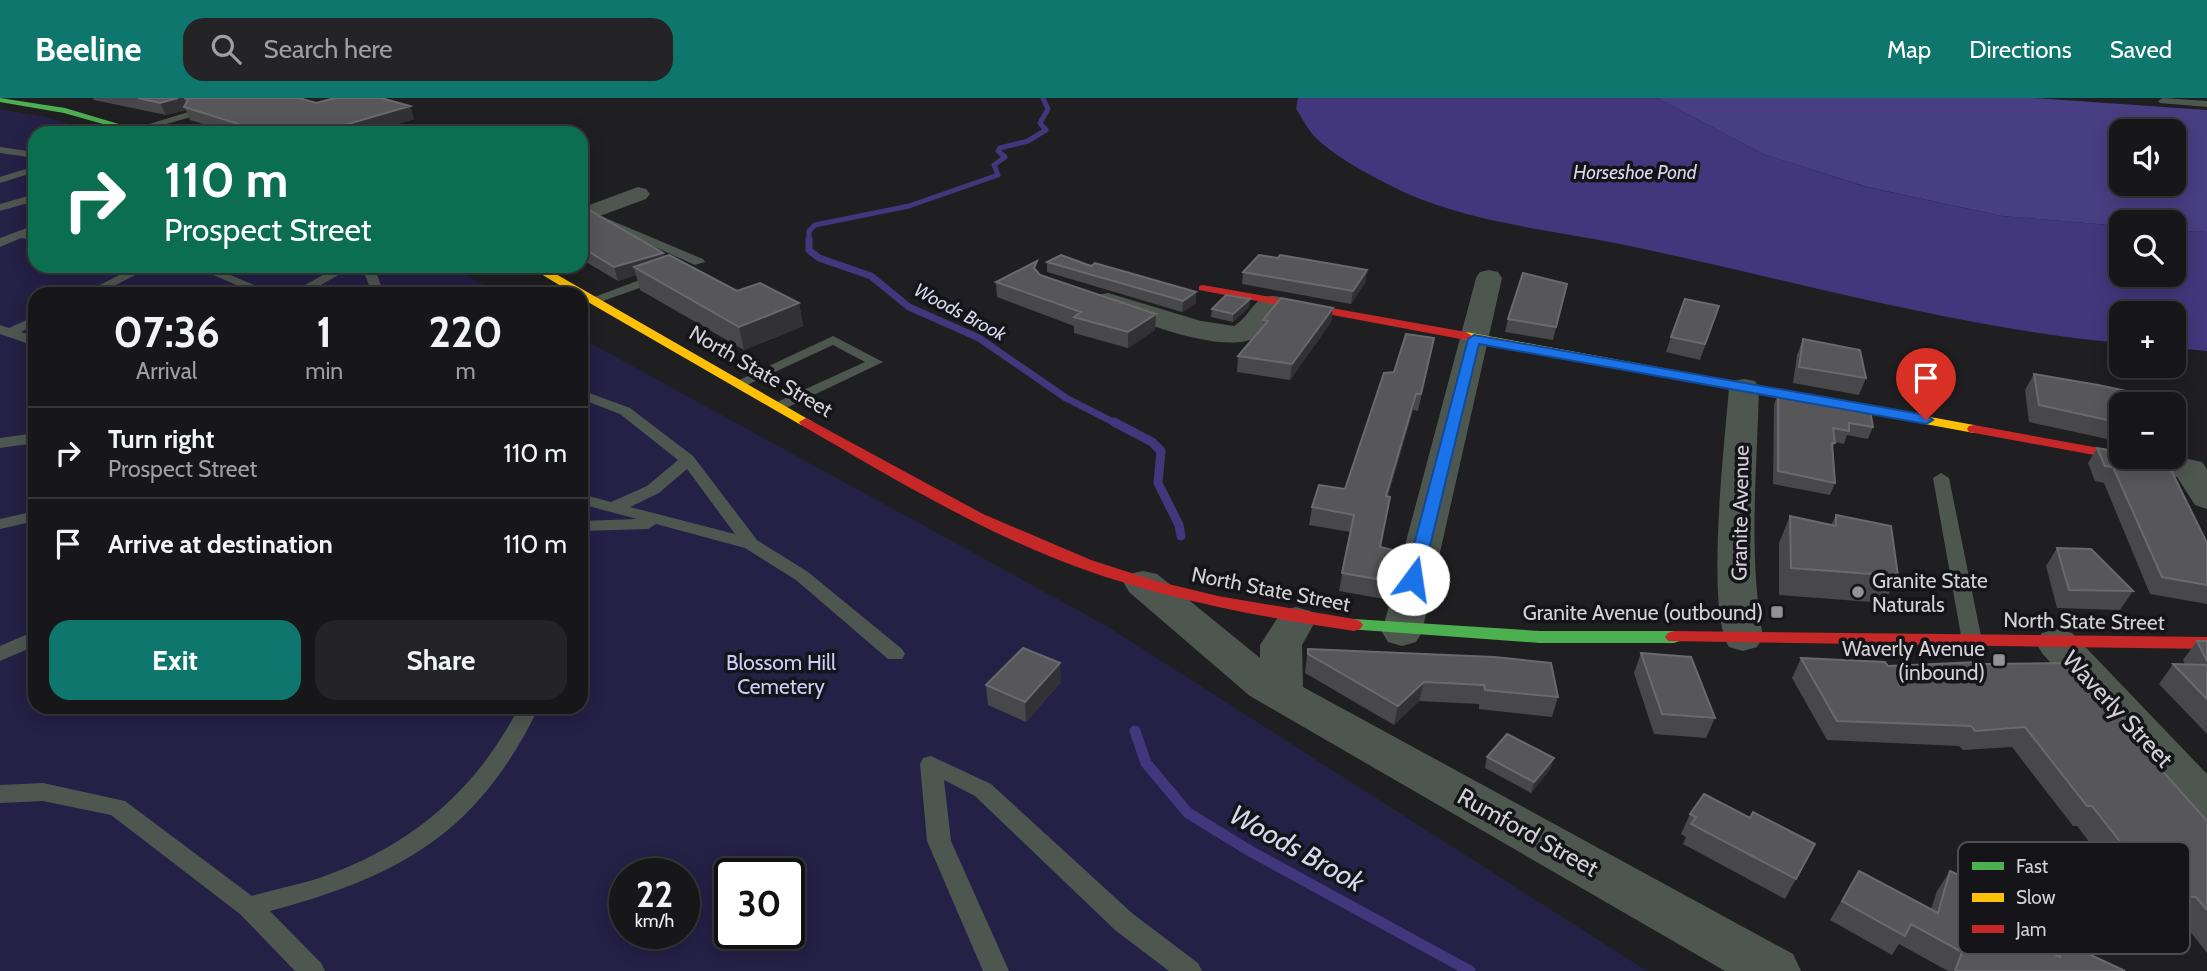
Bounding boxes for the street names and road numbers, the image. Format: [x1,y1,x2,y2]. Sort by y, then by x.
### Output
street label: North State Street [685,320,837,422]
street label: Granite Avenue [1726,445,1754,581]
street label: North State Street [1189,561,1353,617]
street label: North State Street [2003,607,2165,635]
street label: Waverly Street [2057,645,2179,773]
street label: Rumford Street [1453,781,1603,883]

